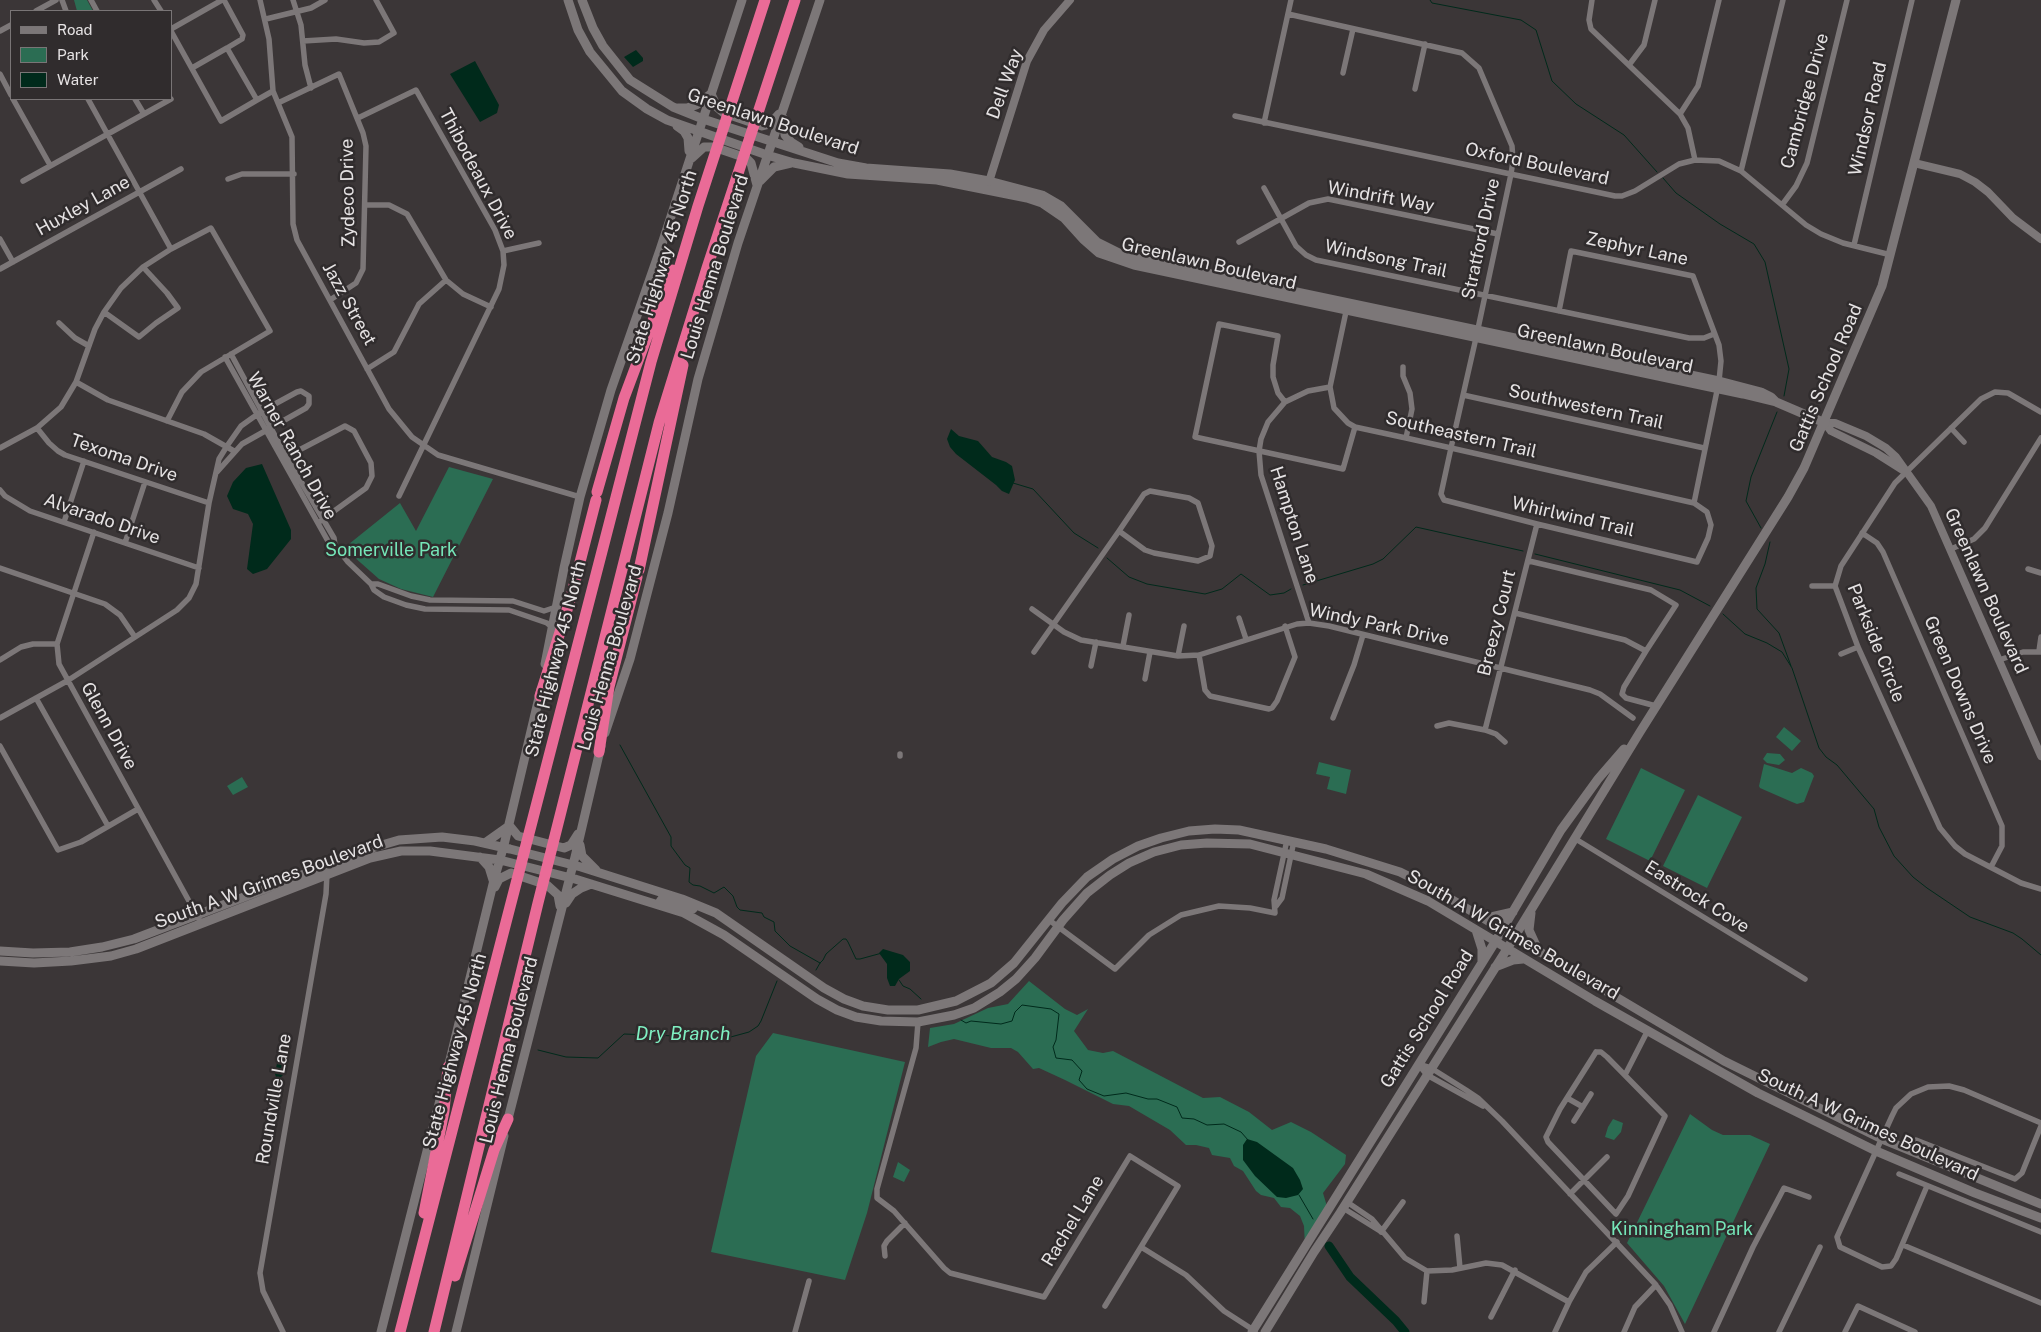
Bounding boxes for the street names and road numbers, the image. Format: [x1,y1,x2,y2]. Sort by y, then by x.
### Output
street label: Cambridge Drive [1777,31,1833,171]
street label: Dell Way [982,46,1028,122]
street label: Windsor Road [1844,60,1892,178]
street label: Greenlawn Boulevard [685,84,861,160]
street label: Thibodeaux Drive [434,105,522,243]
street label: Zydeco Drive [336,138,360,248]
street label: Oxford Boulevard [1463,138,1611,190]
street label: State Highway 45 North [622,168,702,366]
street label: Huxley Lane [32,171,134,241]
street label: Louis Henna Boulevard [677,172,753,362]
street label: Stratford Drive [1458,176,1504,302]
street label: Windrift Way [1326,177,1436,217]
street label: Zephyr Lane [1584,228,1690,270]
street label: Greenlawn Boulevard [1119,233,1299,295]
street label: Windsong Trail [1323,235,1449,283]
street label: Jazz Street [317,259,381,349]
street label: Gattis School Road [1785,301,1867,455]
street label: Greenlawn Boulevard [1515,320,1695,378]
street label: Warner Ranch Drive [243,369,341,523]
street label: Southwestern Trail [1506,380,1666,434]
street label: Southeastern Trail [1383,407,1539,463]
street label: Texoma Drive [68,430,180,486]
street label: Hampton Lane [1265,464,1323,586]
street label: Alvarado Drive [41,489,163,549]
street label: Whirlwind Trail [1510,492,1636,542]
street label: Greenlawn Boulevard [1940,505,2032,677]
street label: State Highway 45 North [521,559,591,759]
street label: Louis Henna Boulevard [573,563,647,753]
street label: Breezy Court [1473,568,1521,678]
street label: Parkside Circle [1842,581,1910,705]
street label: Windy Park Drive [1307,600,1451,650]
street label: Green Downs Drive [1919,613,2001,767]
street label: Glenn Drive [76,679,142,773]
street label: South A W Grimes Boulevard [152,831,386,933]
street label: Eastrock Cove [1641,856,1753,938]
street label: South A W Grimes Boulevard [1403,865,1623,1005]
street label: Gattis School Road [1376,946,1478,1092]
street label: State Highway 45 North [419,951,491,1151]
street label: Louis Henna Boulevard [475,954,543,1146]
street label: Roundville Lane [252,1032,296,1166]
street label: South A W Grimes Boulevard [1754,1064,1982,1186]
street label: Rachel Lane [1037,1171,1109,1271]

